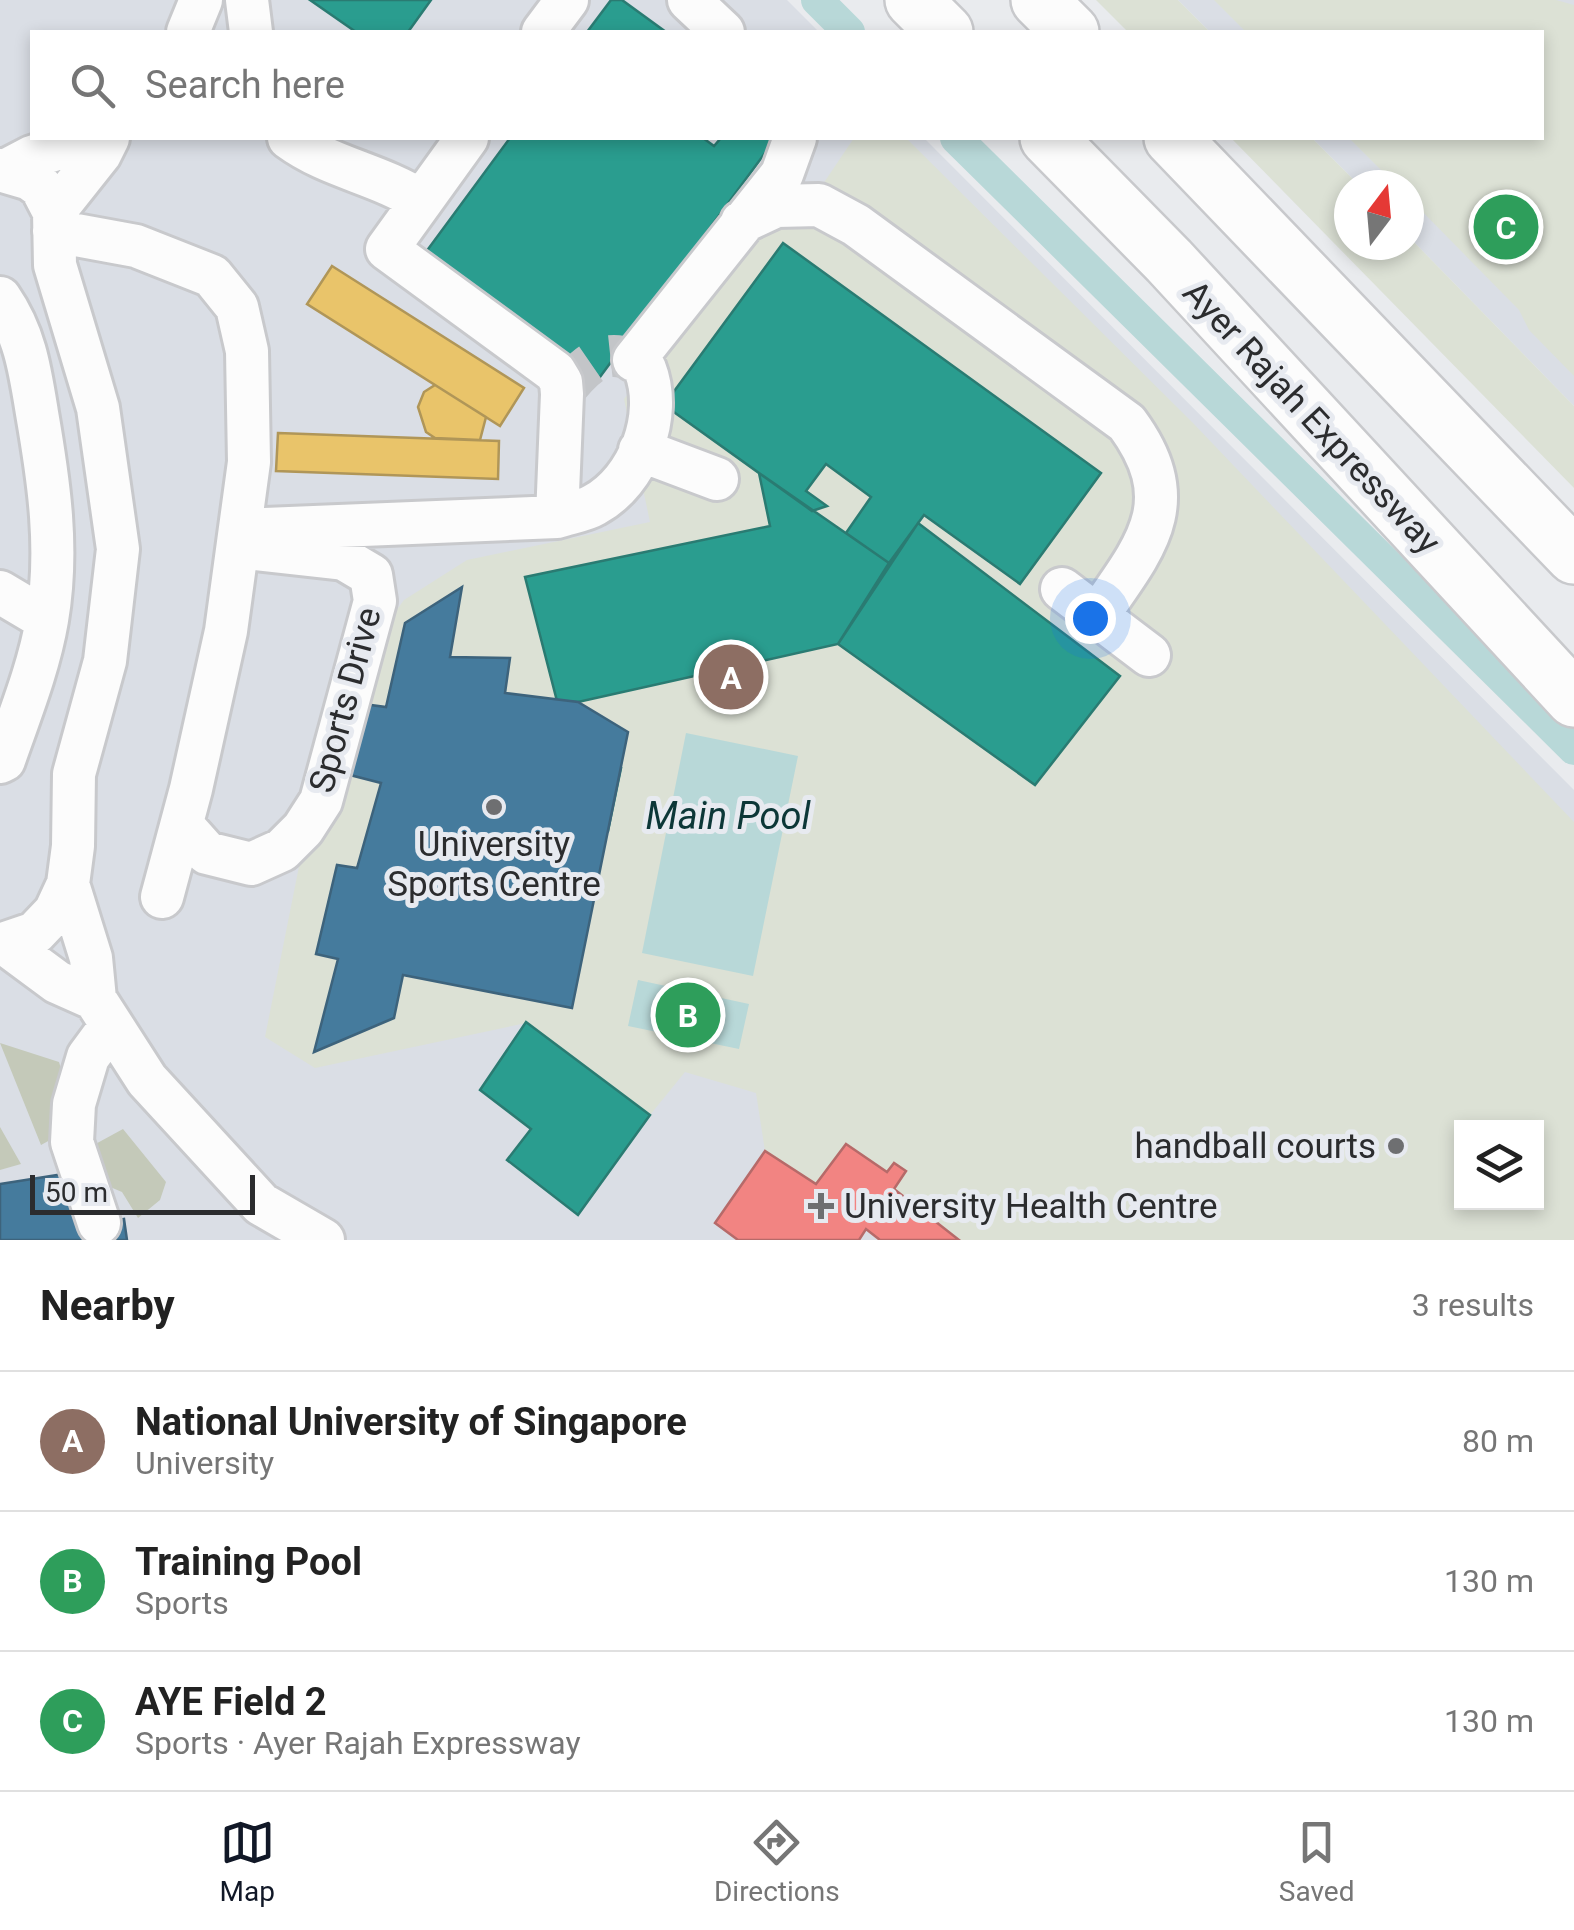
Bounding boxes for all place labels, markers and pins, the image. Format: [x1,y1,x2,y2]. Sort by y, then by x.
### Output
pin: C [1474,190,1538,264]
pin: A [698,640,764,714]
marker: University Sports Centre [483,796,505,818]
place label: University Sports Centre [387,824,601,905]
pin: B [656,978,720,1052]
place label: handball courts [1134,1126,1376,1167]
marker: handball courts [1385,1135,1407,1157]
place label: University Health Centre [844,1186,1218,1227]
marker: University Health Centre [808,1193,834,1219]

